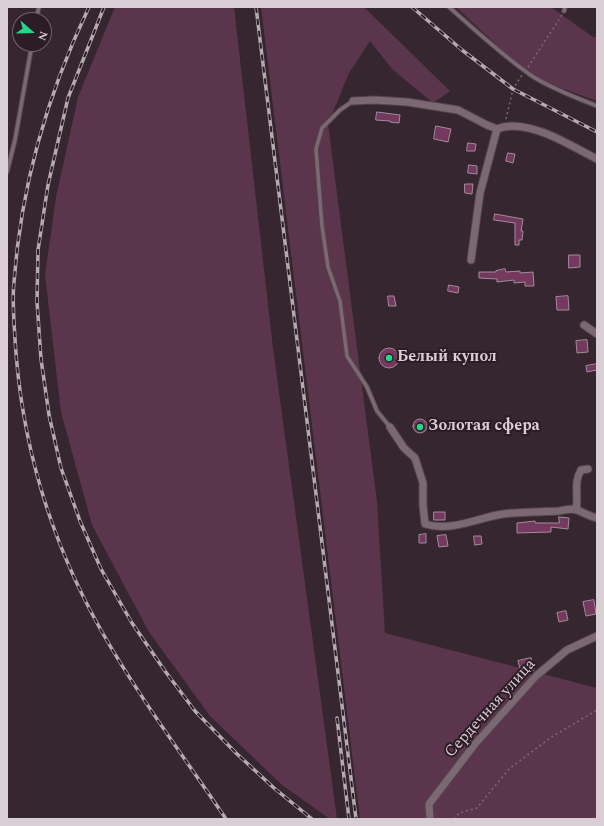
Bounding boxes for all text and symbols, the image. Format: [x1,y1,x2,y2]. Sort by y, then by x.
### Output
north arrow [12,12,52,52]
text: N [33,29,52,43]
place label: Белый купол [397,348,497,368]
marker: Белый купол [384,353,394,363]
place label: Золотая сфера [428,417,540,437]
marker: Золотая сфера [415,422,425,432]
street label: Сердечная улица [442,656,540,762]

